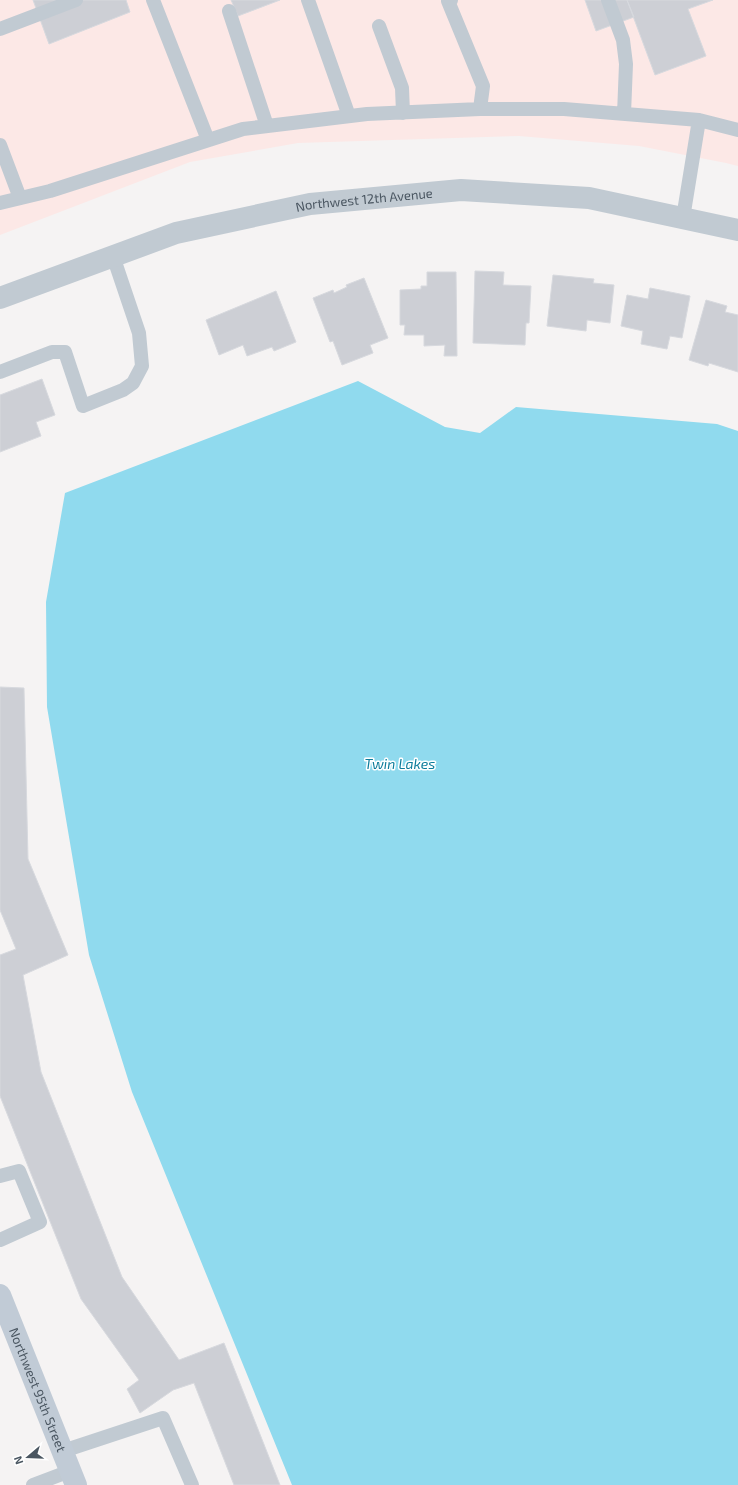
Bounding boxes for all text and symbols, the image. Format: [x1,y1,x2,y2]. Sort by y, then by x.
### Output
street label: Northwest 12th Avenue [294,185,433,215]
water label: Twin Lakes [365,755,435,772]
street label: Northwest 95th Street [6,1325,70,1454]
north arrow [8,1437,48,1477]
text: N [11,1454,26,1466]

